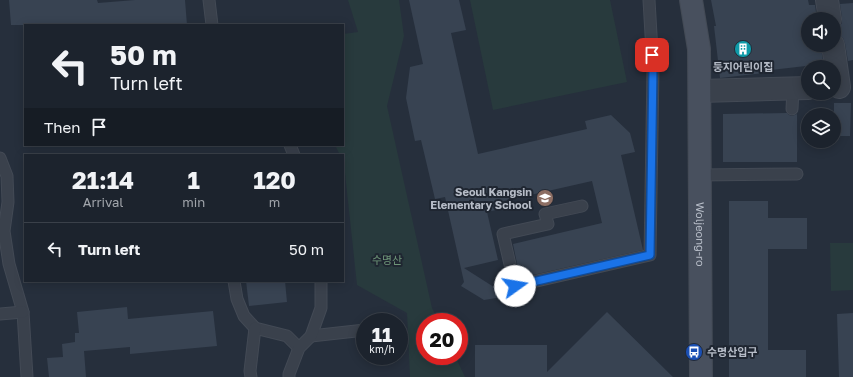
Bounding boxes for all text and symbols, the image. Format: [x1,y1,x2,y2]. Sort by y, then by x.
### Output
map controls [801,12,841,148]
button: sound [801,12,841,52]
text: 50 m [110,38,177,71]
pin [635,38,669,72]
building icon: 둥지어린이집 [733,39,753,59]
icon: left [44,40,96,92]
icon: arrive [641,44,663,66]
place label: 둥지어린이집 [713,60,773,73]
button: search [801,60,841,100]
text: Turn left [110,72,183,94]
button: layers [801,108,841,148]
icon: arrive [88,116,110,138]
text: Then [44,118,80,136]
text: 21:14 [72,165,134,194]
text: 1 [188,165,200,194]
text: 120 [253,165,296,194]
place label: Seoul Kangsin Elementary School [430,185,532,211]
school or university icon: Seoul Kangsin Elementary School [535,188,555,208]
text: Arrival [83,194,123,210]
text: min [182,194,205,210]
text: m [269,194,280,210]
street label: Woljeong-ro [694,202,707,267]
icon: left [44,238,66,260]
text: Turn left [78,240,140,258]
text: 50 m [289,240,324,258]
park label: 수명산 [372,253,402,266]
position arrow [494,265,536,307]
speed limit sign: 20 [416,313,468,365]
text: 11 [372,322,392,346]
bus stop icon: 수명산입구 [684,342,704,362]
text: km/h [369,343,395,355]
place label: 수명산입구 [707,345,758,358]

